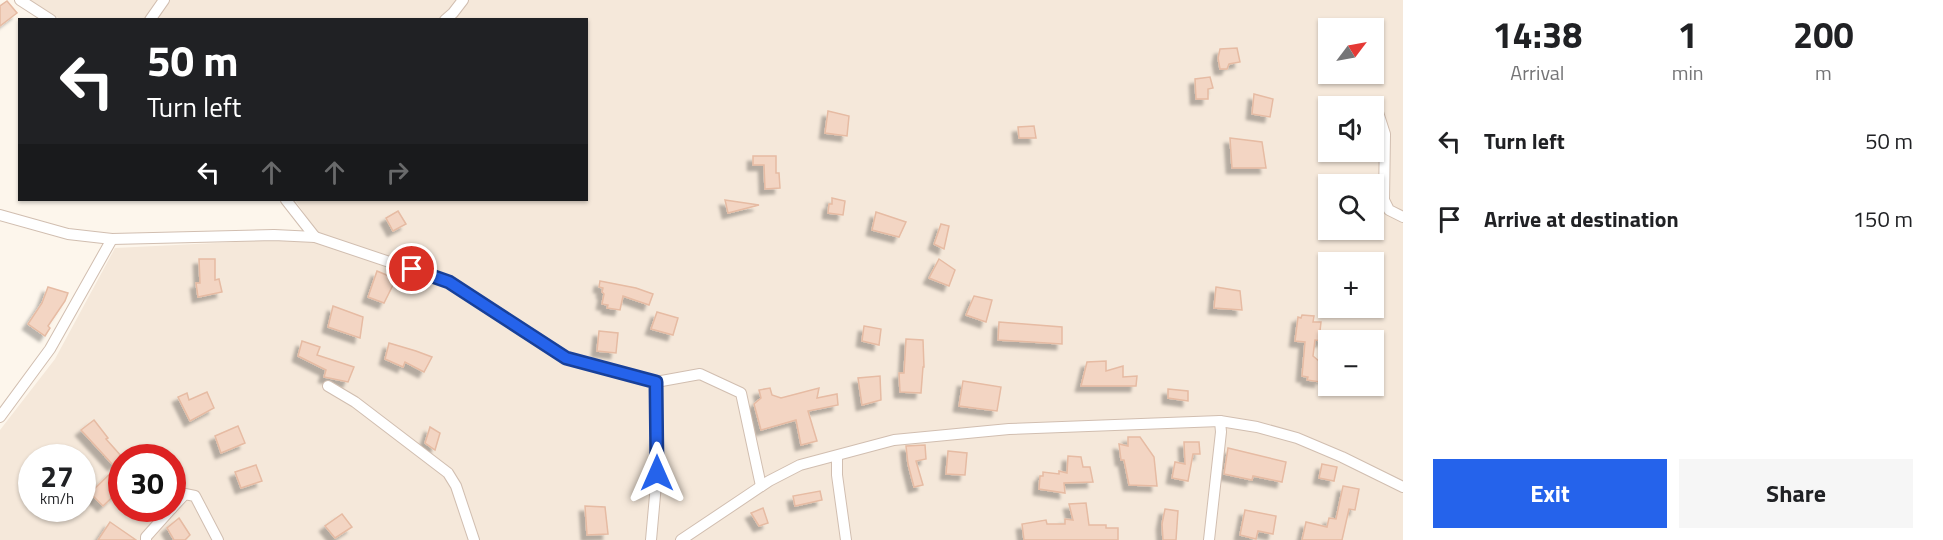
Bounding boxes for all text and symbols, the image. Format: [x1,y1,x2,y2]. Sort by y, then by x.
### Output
text: 14:38 [1492,7,1582,62]
text: 1 [1678,7,1698,62]
text: 200 [1793,7,1854,62]
north arrow [1318,18,1384,84]
map controls [1318,18,1384,396]
text: 50 m [147,28,239,92]
icon: left [48,42,126,120]
text: Arrival [1510,57,1565,88]
text: min [1672,57,1704,88]
text: m [1815,57,1832,88]
text: Turn left [147,86,241,127]
button: sound [1318,96,1384,162]
text: Turn left [1484,124,1565,158]
text: 50 m [1865,124,1913,158]
icon: left [1433,125,1466,158]
icon: left [192,156,225,189]
icon: ahead [255,156,288,189]
icon: ahead [318,156,351,189]
icon: right [381,156,414,189]
button: search [1318,174,1384,240]
text: Arrive at destination [1484,202,1679,236]
text: 150 m [1853,202,1913,236]
icon: arrive [1433,203,1466,236]
pin [386,243,437,294]
icon: arrive [395,252,428,285]
button: + [1318,252,1384,318]
button: − [1318,330,1384,396]
position arrow [625,441,689,505]
speed limit sign: 30 [108,444,186,522]
text: 27 [40,453,74,499]
button: Exit [1433,459,1667,528]
button: Share [1679,459,1913,528]
text: km/h [40,487,74,510]

